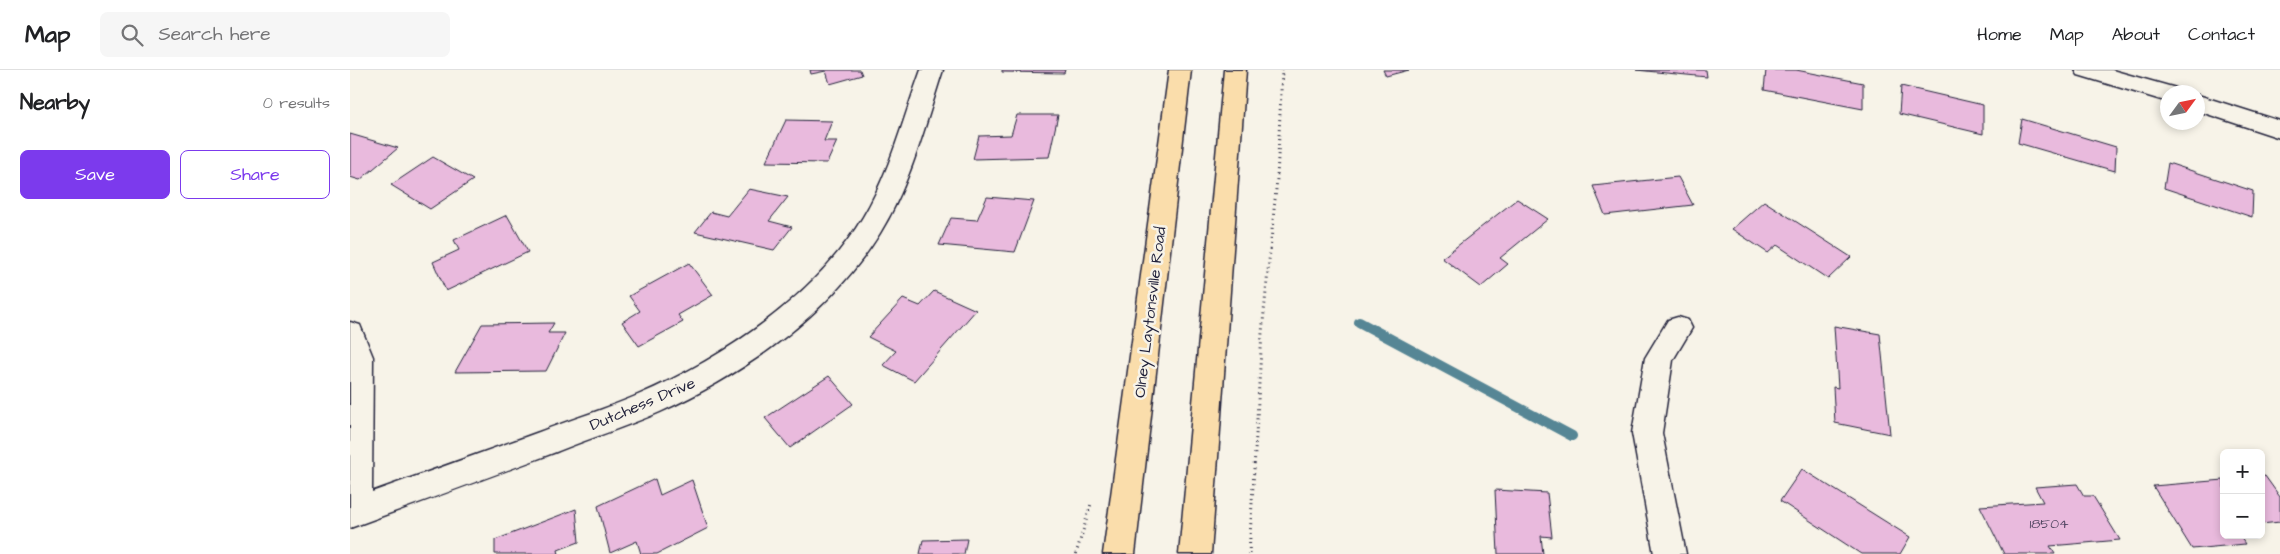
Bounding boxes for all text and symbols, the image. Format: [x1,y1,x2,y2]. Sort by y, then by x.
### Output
search box [100,12,450,57]
text: Map [25,18,70,52]
icon: search [118,21,146,49]
text: Search here [158,21,271,48]
text: Home [1977,22,2022,47]
text: Map [2050,22,2084,47]
text: About [2112,22,2160,47]
text: Contact [2188,22,2255,47]
north arrow [2160,85,2205,130]
text: Nearby [20,88,90,117]
text: 0 results [263,92,330,114]
button: Save [20,150,170,199]
button: Share [180,150,330,199]
street label: Olney Laytonsville Road [1129,225,1172,399]
street label: Dutchess Drive [586,372,699,436]
map controls [2220,449,2265,539]
button: + [2220,449,2265,494]
button: − [2220,494,2265,539]
house number: 18504 [2029,514,2069,534]

